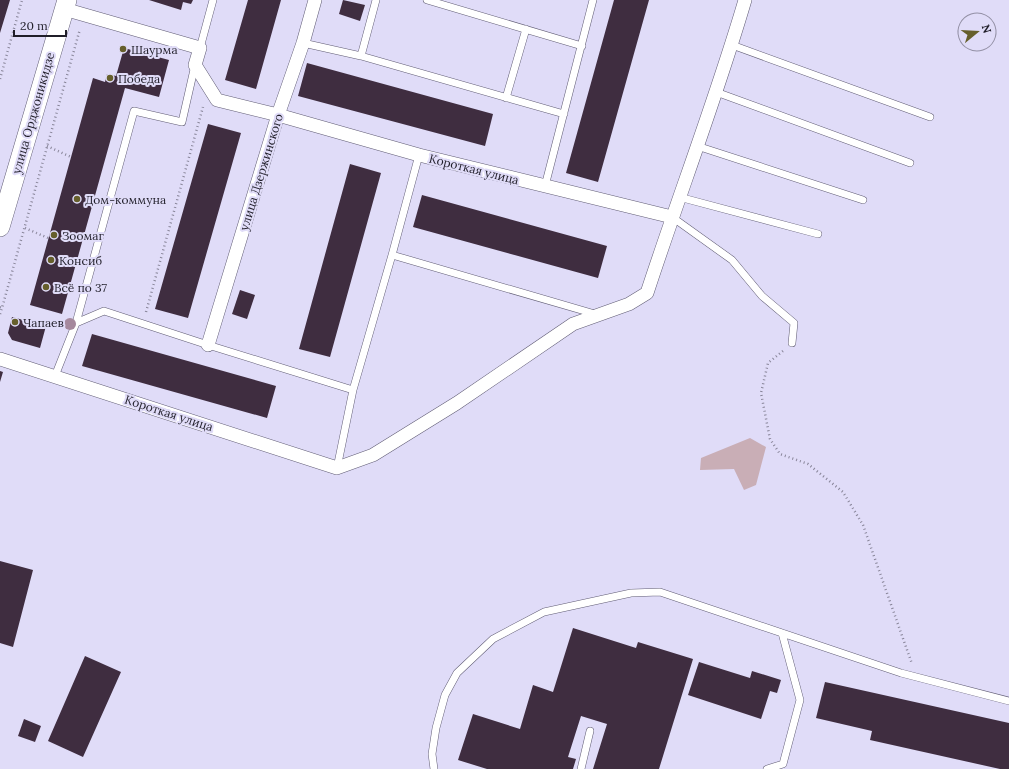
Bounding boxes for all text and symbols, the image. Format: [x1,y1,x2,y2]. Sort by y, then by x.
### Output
scale bar [14,12,66,38]
north arrow [957,12,997,52]
text: 20 m [20,18,48,33]
text: N [979,23,995,36]
place label: Шаурма [131,42,178,57]
marker: Шаурма [118,44,128,54]
street label: улица Орджоникидзе [8,50,58,176]
place label: Победа [118,71,160,86]
marker: Победа [105,73,115,83]
street label: улица Дзержинского [236,112,286,232]
street label: Короткая улица [428,151,520,187]
place label: Дом-коммуна [85,192,166,207]
marker: Дом-коммуна [72,194,82,204]
place label: Зоомаг [62,228,104,243]
marker: Зоомаг [49,230,59,240]
place label: Консиб [59,253,102,268]
marker: Консиб [46,255,56,265]
place label: Всё по 37 [54,280,107,295]
marker: Всё по 37 [41,282,51,292]
place label: Чапаев [23,315,64,330]
marker: Чапаев [10,317,20,327]
street label: Короткая улица [123,392,215,434]

